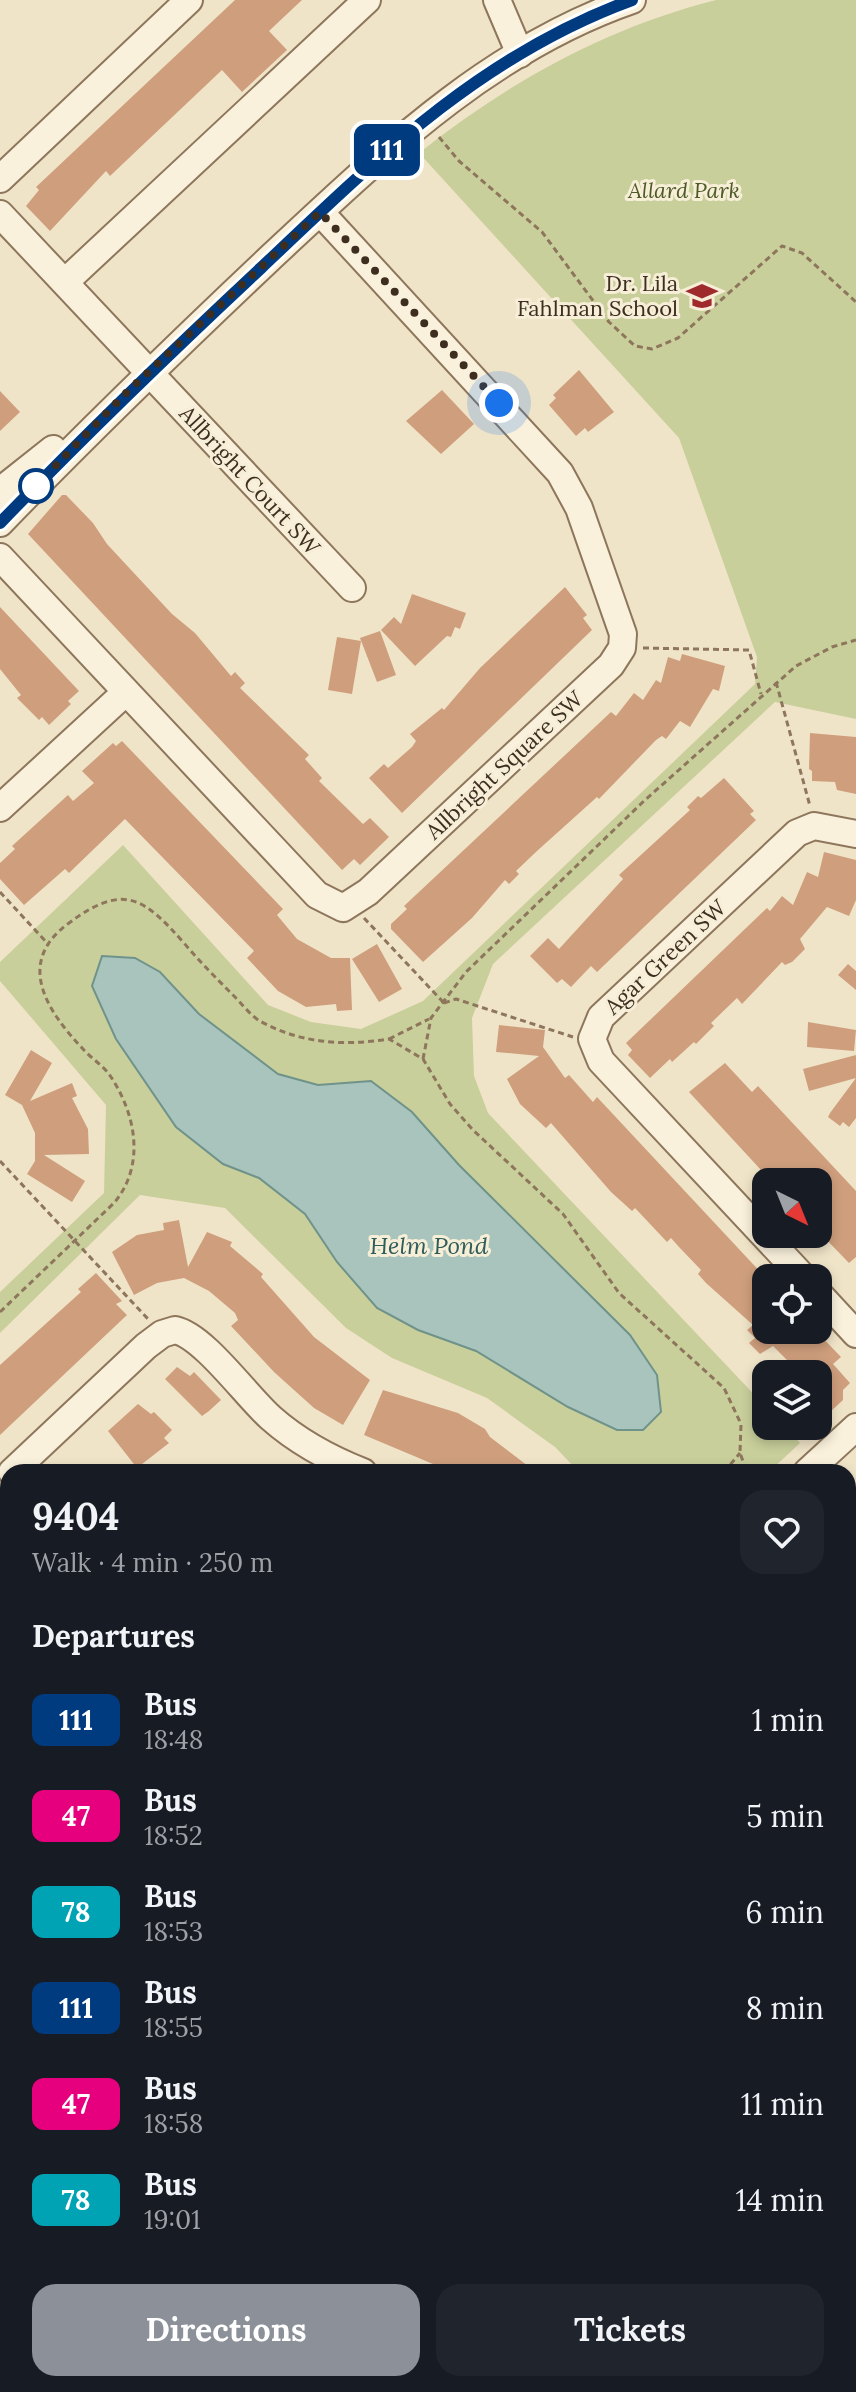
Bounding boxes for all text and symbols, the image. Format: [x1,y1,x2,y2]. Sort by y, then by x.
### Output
line badge: 111 [341,124,433,176]
text: 111 [370,132,404,168]
park label: Allard Park [627,176,740,204]
place label: Dr. Lila Fahlman School [517,269,678,322]
school or university icon: Dr. Lila Fahlman School [685,279,719,313]
your location [479,383,519,423]
street label: Allbright Court SW [173,399,327,561]
unlabelled marker [19,469,53,503]
street label: Allbright Square SW [419,684,589,846]
street label: Agar Green SW [598,893,732,1021]
north arrow [752,1168,832,1248]
map controls [752,1168,832,1440]
water label: Helm Pond [370,1230,489,1261]
button: locate [752,1264,832,1344]
button: layers [752,1360,832,1440]
button: heart [740,1490,824,1574]
text: 9404 [32,1492,120,1540]
text: Walk · 4 min · 250 m [32,1546,273,1579]
text: Departures [32,1617,195,1655]
text: Bus [144,1685,197,1723]
text: 1 min [752,1701,824,1739]
text: 111 [59,1702,93,1738]
text: 18:48 [144,1723,203,1756]
text: Bus [144,1781,197,1819]
text: 5 min [746,1797,824,1835]
text: 47 [62,1798,90,1834]
text: 18:52 [144,1819,203,1852]
text: Bus [144,1877,197,1915]
text: 6 min [745,1893,824,1931]
text: 78 [61,1894,91,1930]
text: 18:53 [144,1915,203,1948]
text: Bus [144,1973,197,2011]
text: 8 min [746,1989,824,2027]
text: 111 [59,1990,93,2026]
text: 18:55 [144,2011,203,2044]
text: Bus [144,2069,197,2107]
text: 11 min [741,2085,824,2123]
text: 47 [62,2086,90,2122]
text: 18:58 [144,2107,203,2140]
text: Bus [144,2165,197,2203]
text: 14 min [735,2181,824,2219]
text: 78 [61,2182,91,2218]
text: 19:01 [144,2203,201,2236]
button: Directions [32,2284,420,2376]
button: Tickets [436,2284,824,2376]

